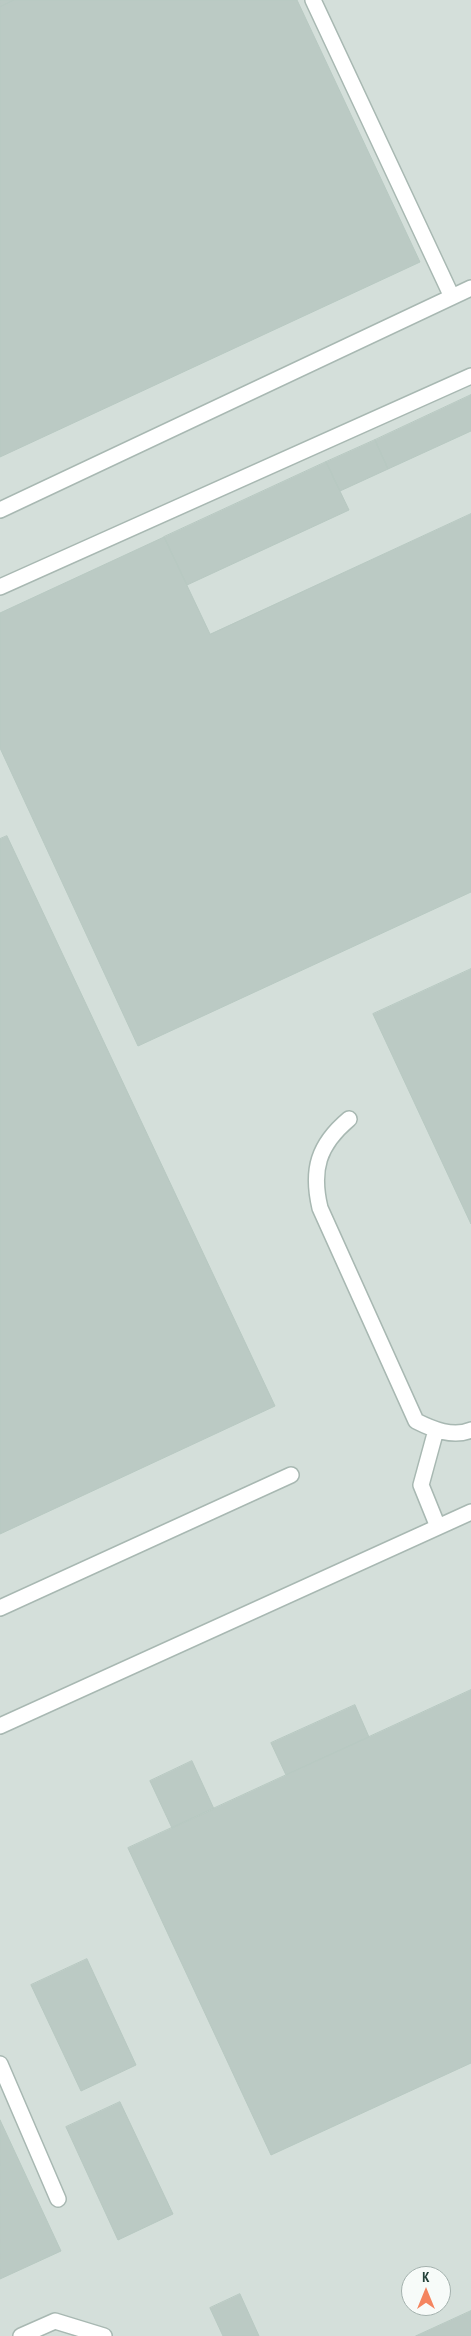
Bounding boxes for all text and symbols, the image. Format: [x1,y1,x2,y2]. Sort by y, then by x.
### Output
north arrow [401,2266,451,2316]
text: K [422,2268,430,2286]

